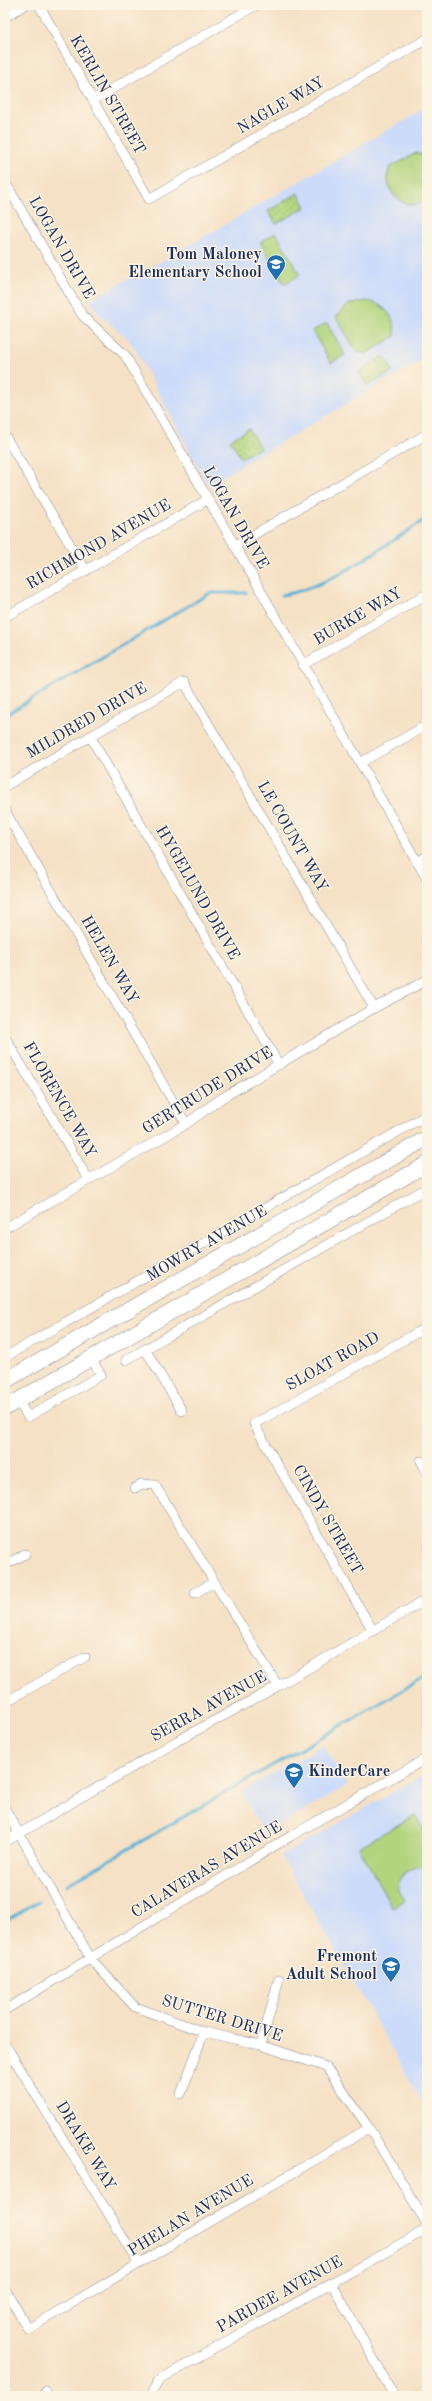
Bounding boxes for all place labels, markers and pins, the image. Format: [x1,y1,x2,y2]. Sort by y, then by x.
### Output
place label: Tom Maloney Elementary School [128,247,262,281]
school or university icon: Tom Maloney Elementary School [265,253,287,281]
school or university icon: KinderCare [283,1761,305,1789]
place label: KinderCare [308,1764,390,1780]
place label: Fremont Adult School [285,1949,377,1983]
school or university icon: Fremont Adult School [380,1955,402,1983]

